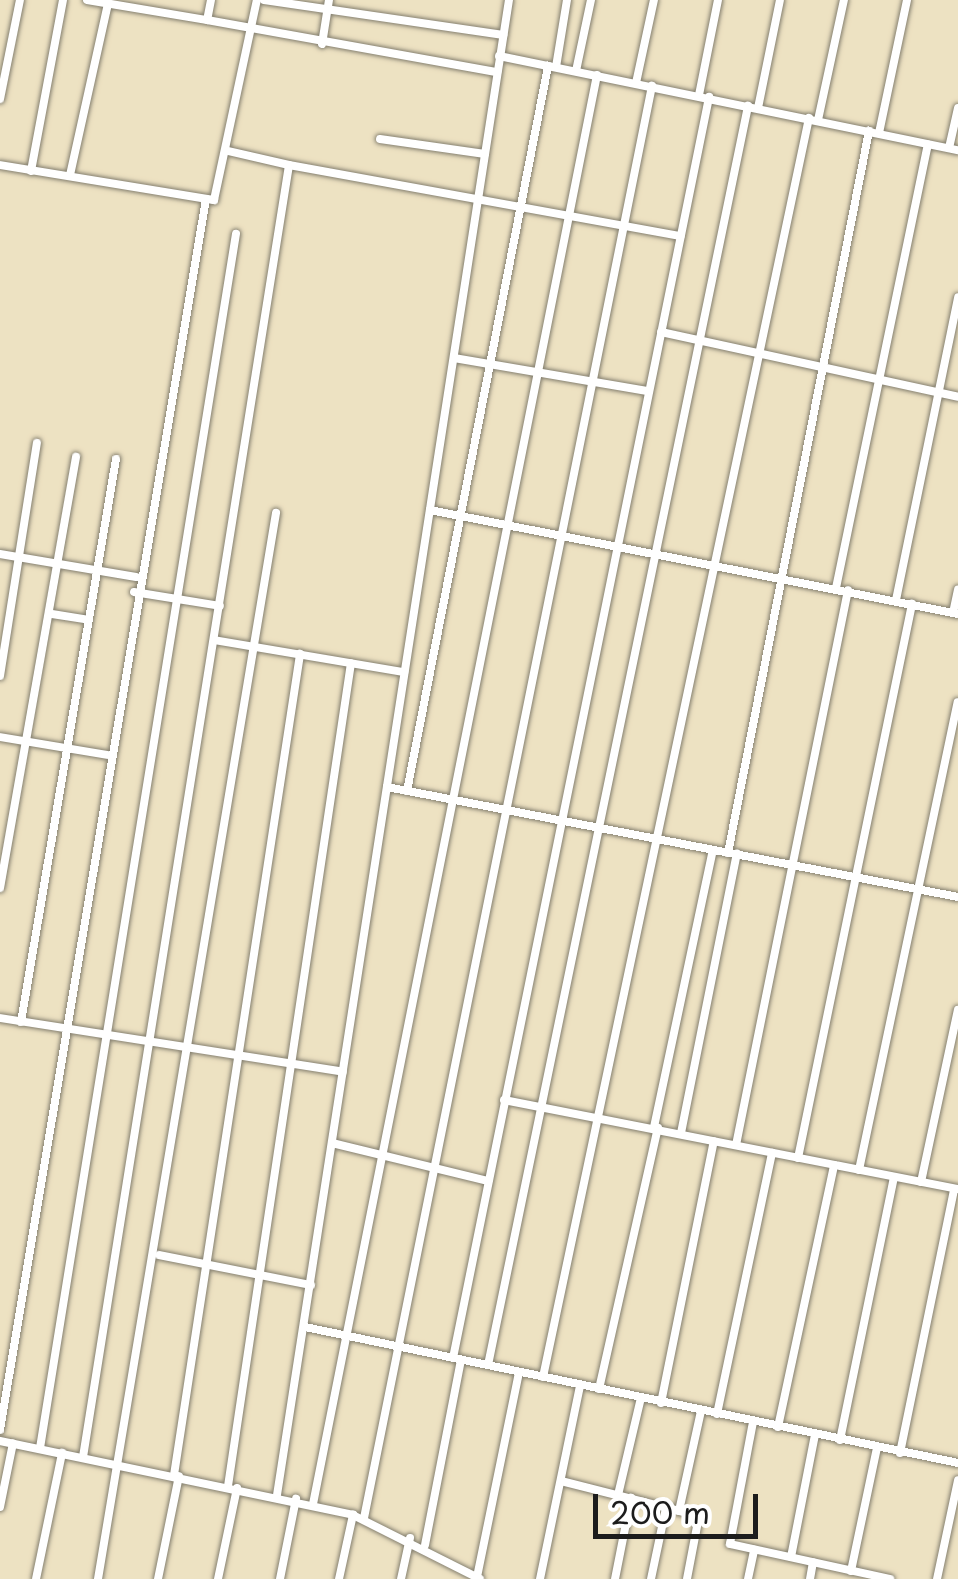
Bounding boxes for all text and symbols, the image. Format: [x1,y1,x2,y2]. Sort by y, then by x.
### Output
scale bar [598,1474,763,1536]
text: 200 m [610,1489,710,1534]

